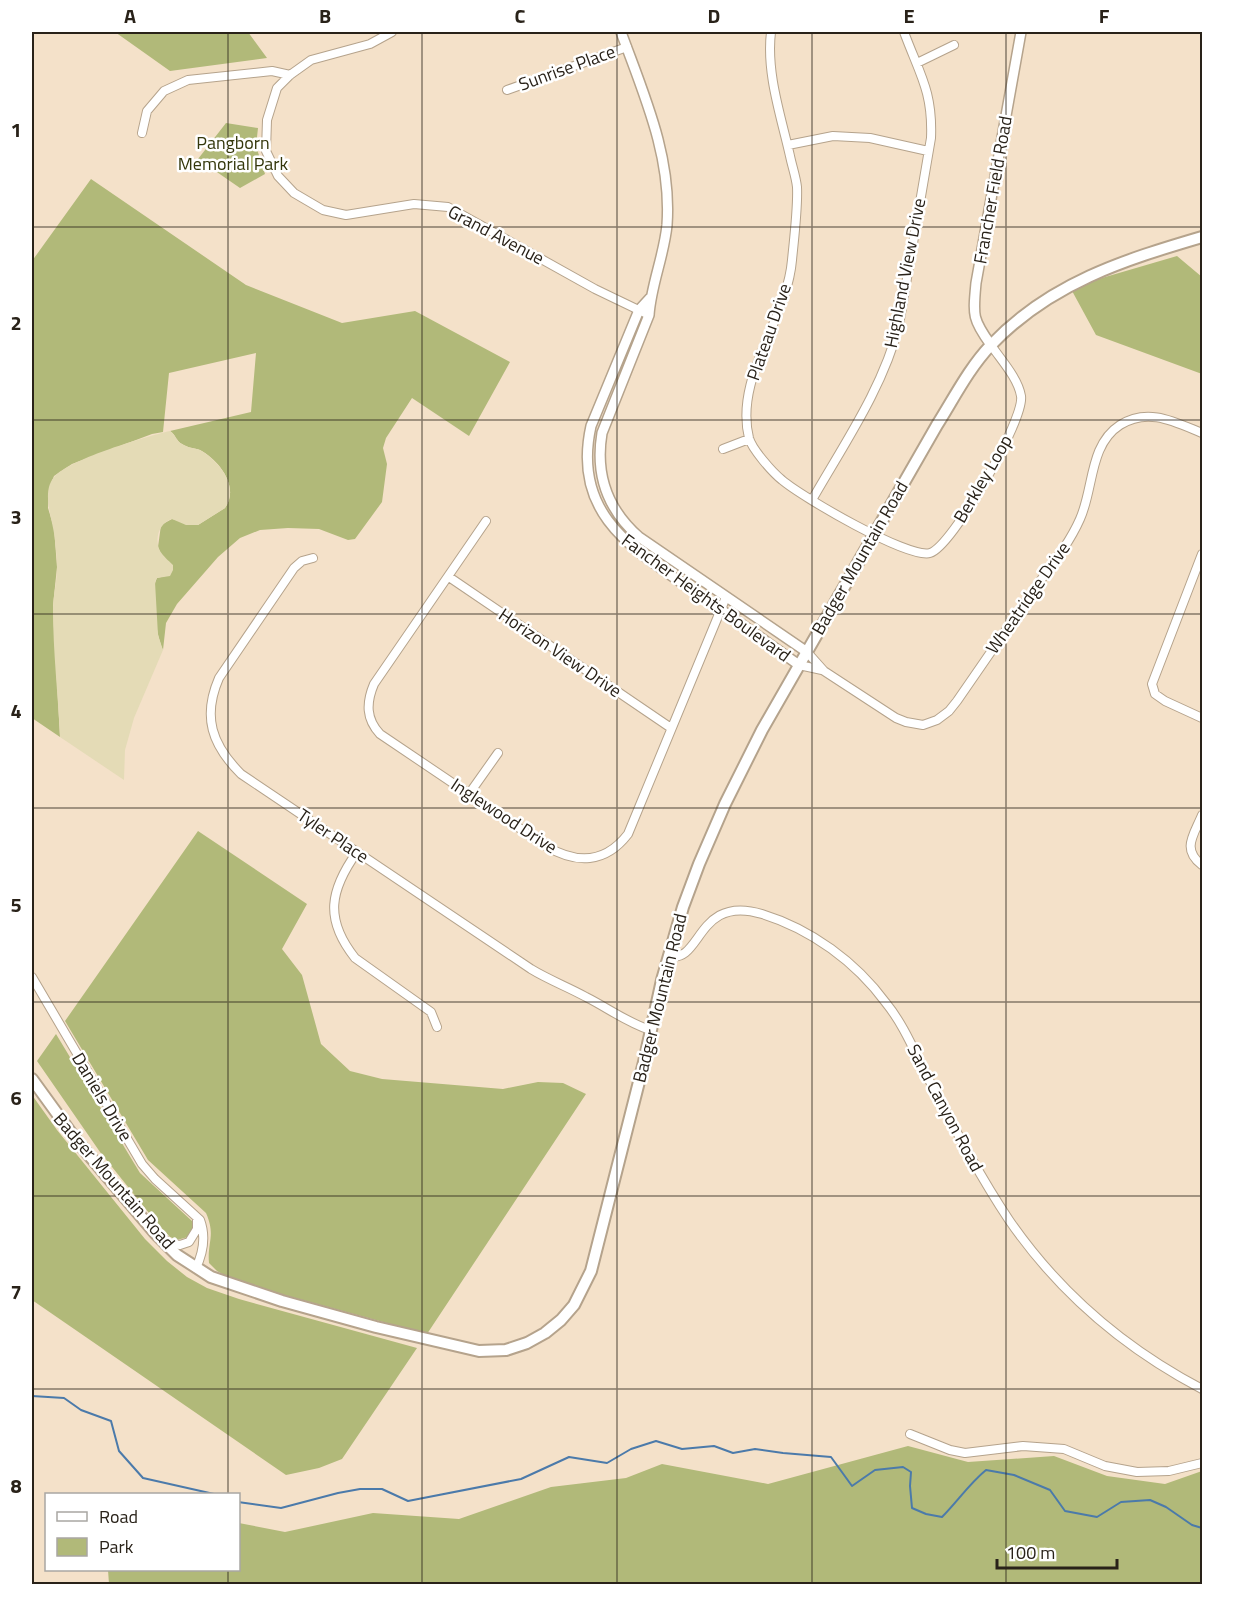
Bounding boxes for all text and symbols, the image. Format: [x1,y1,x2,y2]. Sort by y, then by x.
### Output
text: A [124,0,136,31]
text: B [319,0,331,31]
text: C [515,0,526,31]
text: D [708,0,720,31]
text: E [903,0,915,31]
text: F [1099,0,1110,31]
street label: Sunrise Place [515,38,619,98]
text: 1 [10,114,22,145]
street label: Francher Field Road [966,114,1019,266]
park label: Pangborn Memorial Park [178,129,289,177]
street label: Highland View Drive [877,196,932,350]
street label: Grand Avenue [443,198,549,271]
street label: Plateau Drive [739,280,798,384]
text: 2 [10,307,22,338]
street label: Berkley Loop [946,430,1019,528]
street label: Badger Mountain Road [804,476,915,640]
text: 3 [10,501,22,532]
street label: Fancher Heights Boulevard [616,527,796,668]
street label: Wheatridge Drive [979,536,1076,659]
street label: Horizon View Drive [493,601,627,704]
text: 4 [10,695,22,726]
street label: Inglewood Drive [446,771,563,860]
street label: Tyler Place [292,802,374,869]
text: 5 [10,889,22,920]
street label: Badger Mountain Road [625,910,694,1085]
street label: Sand Canyon Road [900,1039,990,1176]
street label: Daniels Drive [65,1047,140,1146]
text: 6 [10,1082,22,1113]
street label: Badger Mountain Road [47,1106,182,1255]
text: 7 [10,1276,22,1307]
text: 8 [10,1470,22,1501]
legend [45,1493,240,1571]
text: Road [99,1503,138,1530]
scale bar [997,1532,1117,1570]
text: Park [99,1533,134,1560]
text: 100 m [1006,1539,1055,1566]

